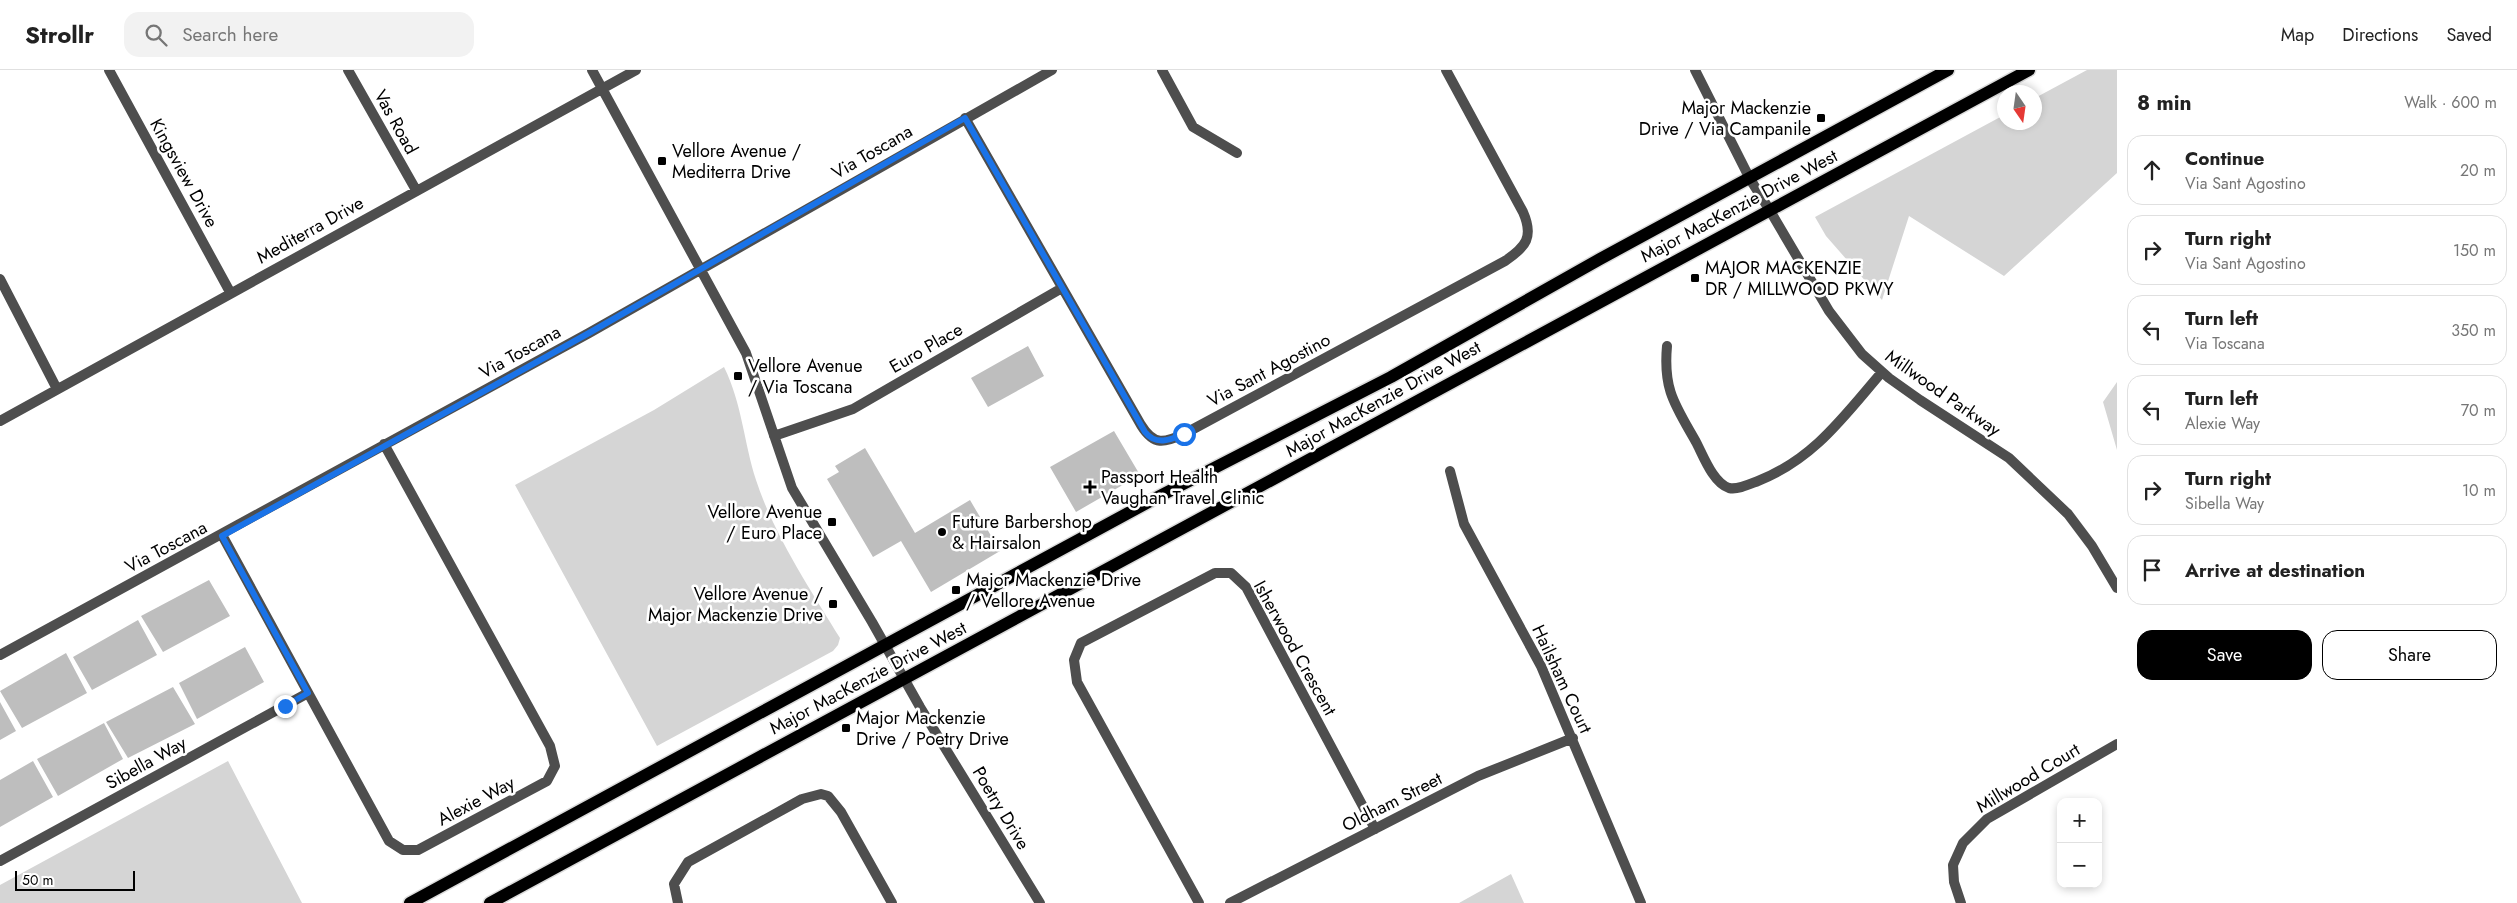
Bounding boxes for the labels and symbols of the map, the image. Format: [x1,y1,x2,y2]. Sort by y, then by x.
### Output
street label: Vas Road [368,85,424,159]
north arrow [1997,85,2042,130]
place label: Major Mackenzie Drive / Via Campanile [1639,95,1811,142]
marker: Major Mackenzie Drive / Via Campanile [1815,112,1827,124]
street label: Kingsview Drive [143,114,225,232]
street label: Via Toscana [827,118,917,186]
place label: Vellore Avenue / Mediterra Drive [672,138,801,185]
street label: Major MacKenzie Drive West [1636,143,1843,269]
marker: Vellore Avenue / Mediterra Drive [656,155,668,167]
street label: Mediterra Drive [252,190,368,270]
place label: MAJOR MACKENZIE DR / MILLWOOD PKWY [1705,255,1895,302]
marker: MAJOR MACKENZIE DR / MILLWOOD PKWY [1689,272,1701,284]
street label: Euro Place [884,316,968,380]
street label: Via Toscana [474,319,566,385]
street label: Via Sant Agostino [1203,327,1335,413]
street label: Major MacKenzie Drive West [1281,334,1486,464]
street label: Millwood Parkway [1880,343,2006,443]
place label: Vellore Avenue / Via Toscana [748,353,862,400]
marker: Vellore Avenue / Via Toscana [732,370,744,382]
route start [1173,423,1196,446]
place label: Passport Health Vaughan Travel Clinic [1101,464,1264,511]
marker: Passport Health Vaughan Travel Clinic [1083,480,1097,494]
place label: Vellore Avenue / Euro Place [708,499,822,546]
place label: Future Barbershop & Hairsalon [952,509,1092,556]
street label: Via Toscana [120,514,212,580]
marker: Vellore Avenue / Euro Place [826,516,838,528]
marker: Future Barbershop & Hairsalon [936,526,948,538]
place label: Major Mackenzie Drive / Vellore Avenue [966,567,1141,614]
street label: Isherwood Crescent [1247,576,1343,721]
place label: Vellore Avenue / Major Mackenzie Drive [648,581,823,628]
marker: Major Mackenzie Drive / Vellore Avenue [950,584,962,596]
marker: Vellore Avenue / Major Mackenzie Drive [827,598,839,610]
street label: Major MacKenzie Drive West [765,615,972,741]
street label: Hailsham Court [1525,620,1599,738]
route end [274,695,297,718]
place label: Major Mackenzie Drive / Poetry Drive [856,705,1009,752]
marker: Major Mackenzie Drive / Poetry Drive [840,722,852,734]
street label: Sibella Way [101,730,191,796]
street label: Millwood Court [1971,736,2085,819]
street label: Poetry Drive [966,762,1036,854]
street label: Oldham Street [1337,765,1447,838]
street label: Alexie Way [433,770,519,832]
scale bar [15,868,135,891]

